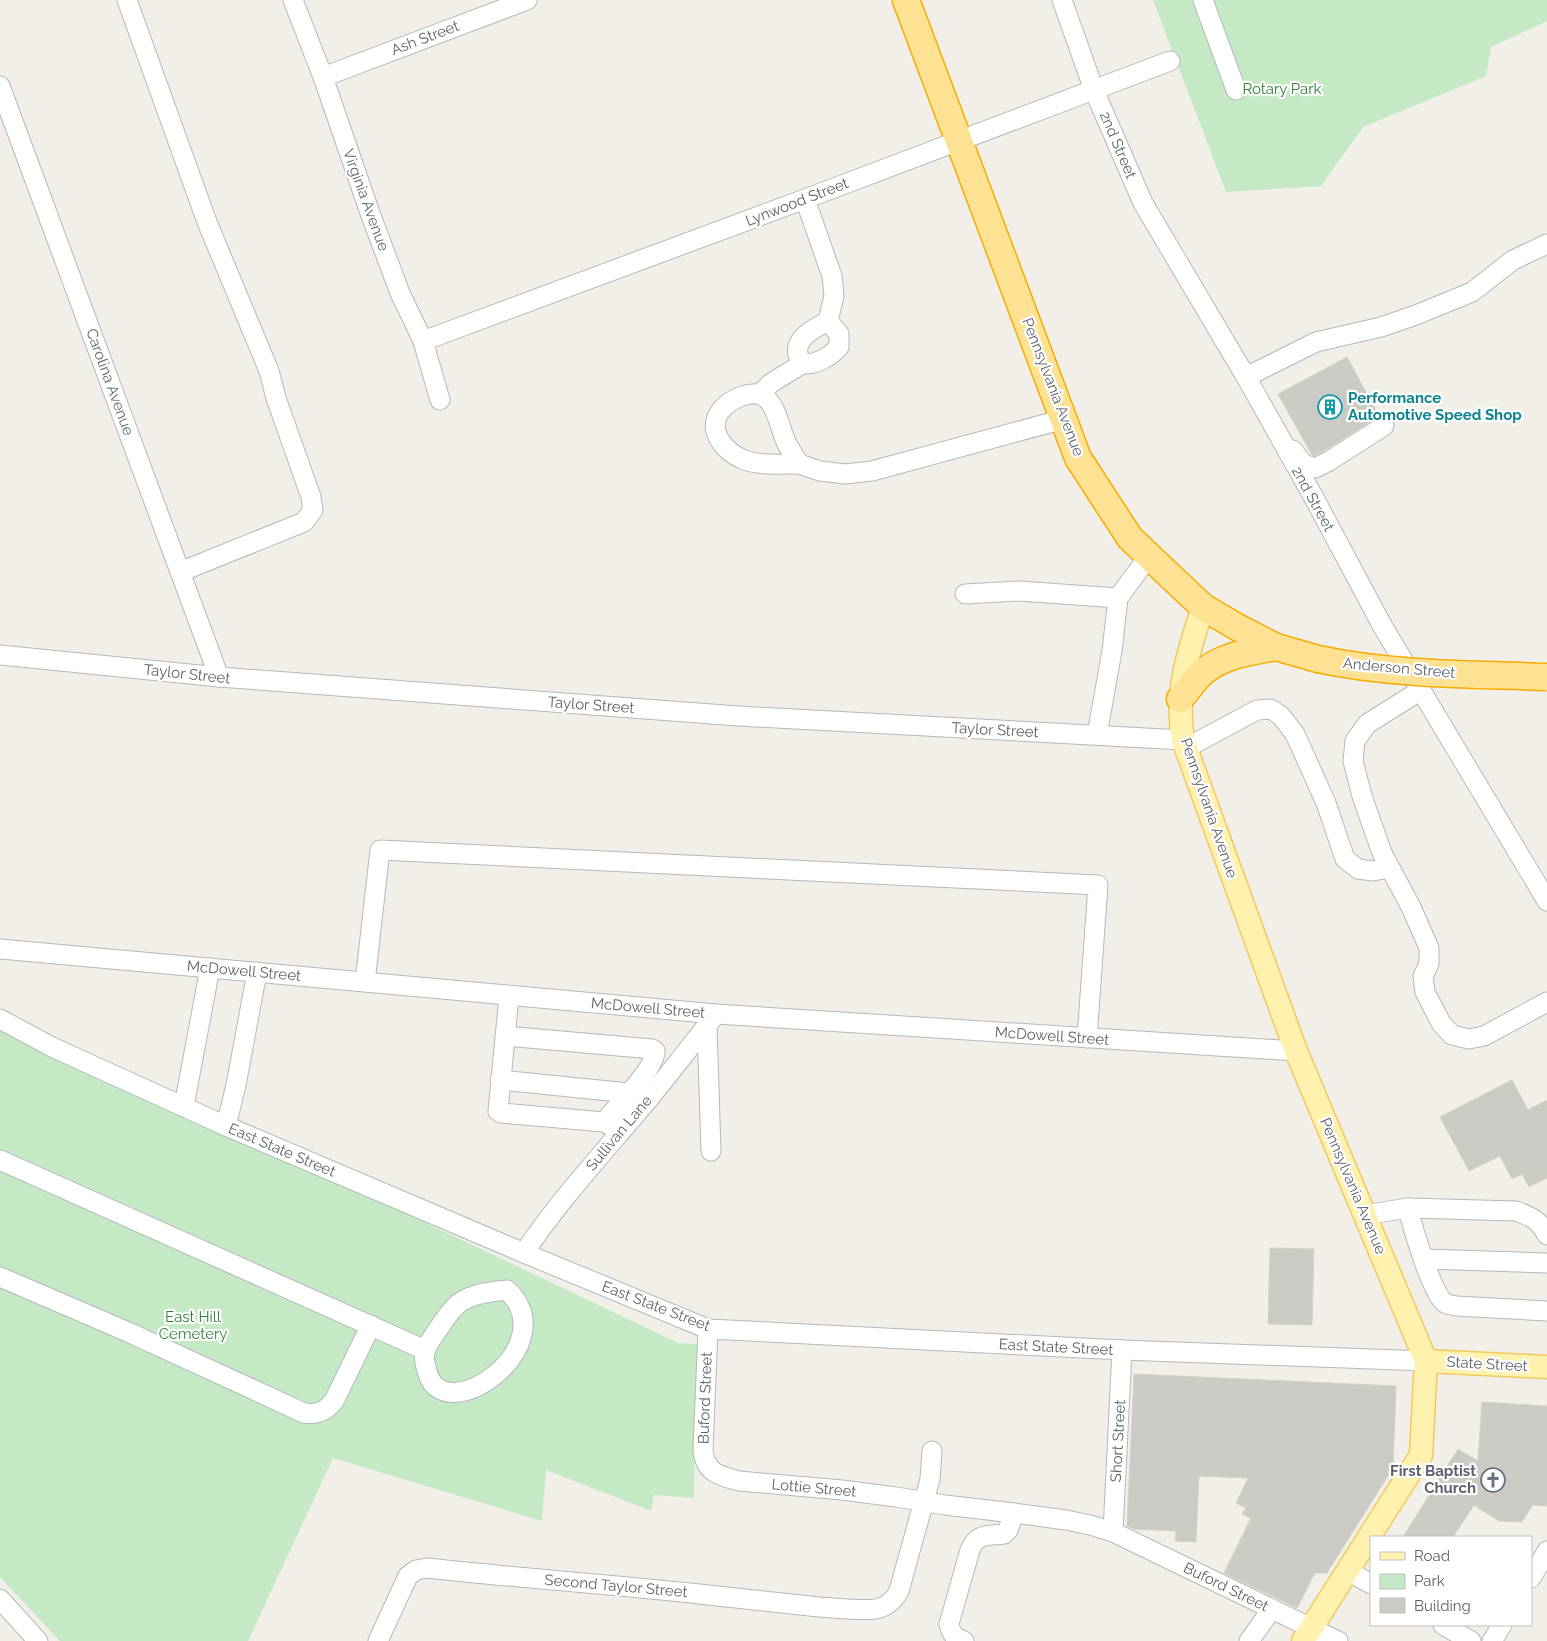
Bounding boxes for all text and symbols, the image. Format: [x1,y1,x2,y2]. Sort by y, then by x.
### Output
street label: Ash Street [388,17,462,59]
park label: Rotary Park [1242,80,1322,98]
street label: 2nd Street [1096,109,1140,181]
street label: Virginia Avenue [339,147,393,254]
street label: Lynwood Street [743,174,851,230]
street label: Pennsylvania Avenue [1018,315,1088,459]
street label: Carolina Avenue [82,326,138,438]
place label: Performance Automotive Speed Shop [1348,389,1522,424]
building icon: Performance Automotive Speed Shop [1317,394,1343,420]
street label: 2nd Street [1288,463,1338,535]
street label: Anderson Street [1342,654,1456,682]
street label: Taylor Street [143,661,231,687]
street label: Taylor Street [547,693,635,717]
street label: Taylor Street [951,719,1039,741]
street label: Pennsylvania Avenue [1177,736,1241,880]
street label: McDowell Street [186,957,302,985]
street label: McDowell Street [590,994,706,1022]
street label: McDowell Street [994,1023,1110,1049]
street label: Sullivan Lane [582,1092,656,1174]
street label: Pennsylvania Avenue [1316,1115,1390,1257]
street label: East State Street [226,1119,338,1181]
street label: East State Street [599,1277,713,1335]
park label: East Hill Cemetery [159,1308,227,1343]
street label: East State Street [998,1335,1114,1359]
street label: Buford Street [694,1352,716,1444]
street label: State Street [1446,1353,1528,1375]
street label: Short Street [1107,1399,1129,1483]
place label: First Baptist Church [1390,1462,1476,1497]
church icon: First Baptist Church [1480,1467,1506,1493]
street label: Lottie Street [771,1475,857,1501]
legend [1370,1536,1532,1626]
text: Road [1414,1547,1450,1565]
street label: Buford Street [1181,1559,1271,1615]
street label: Second Taylor Street [544,1571,688,1601]
text: Park [1414,1572,1445,1590]
text: Building [1414,1597,1471,1615]

